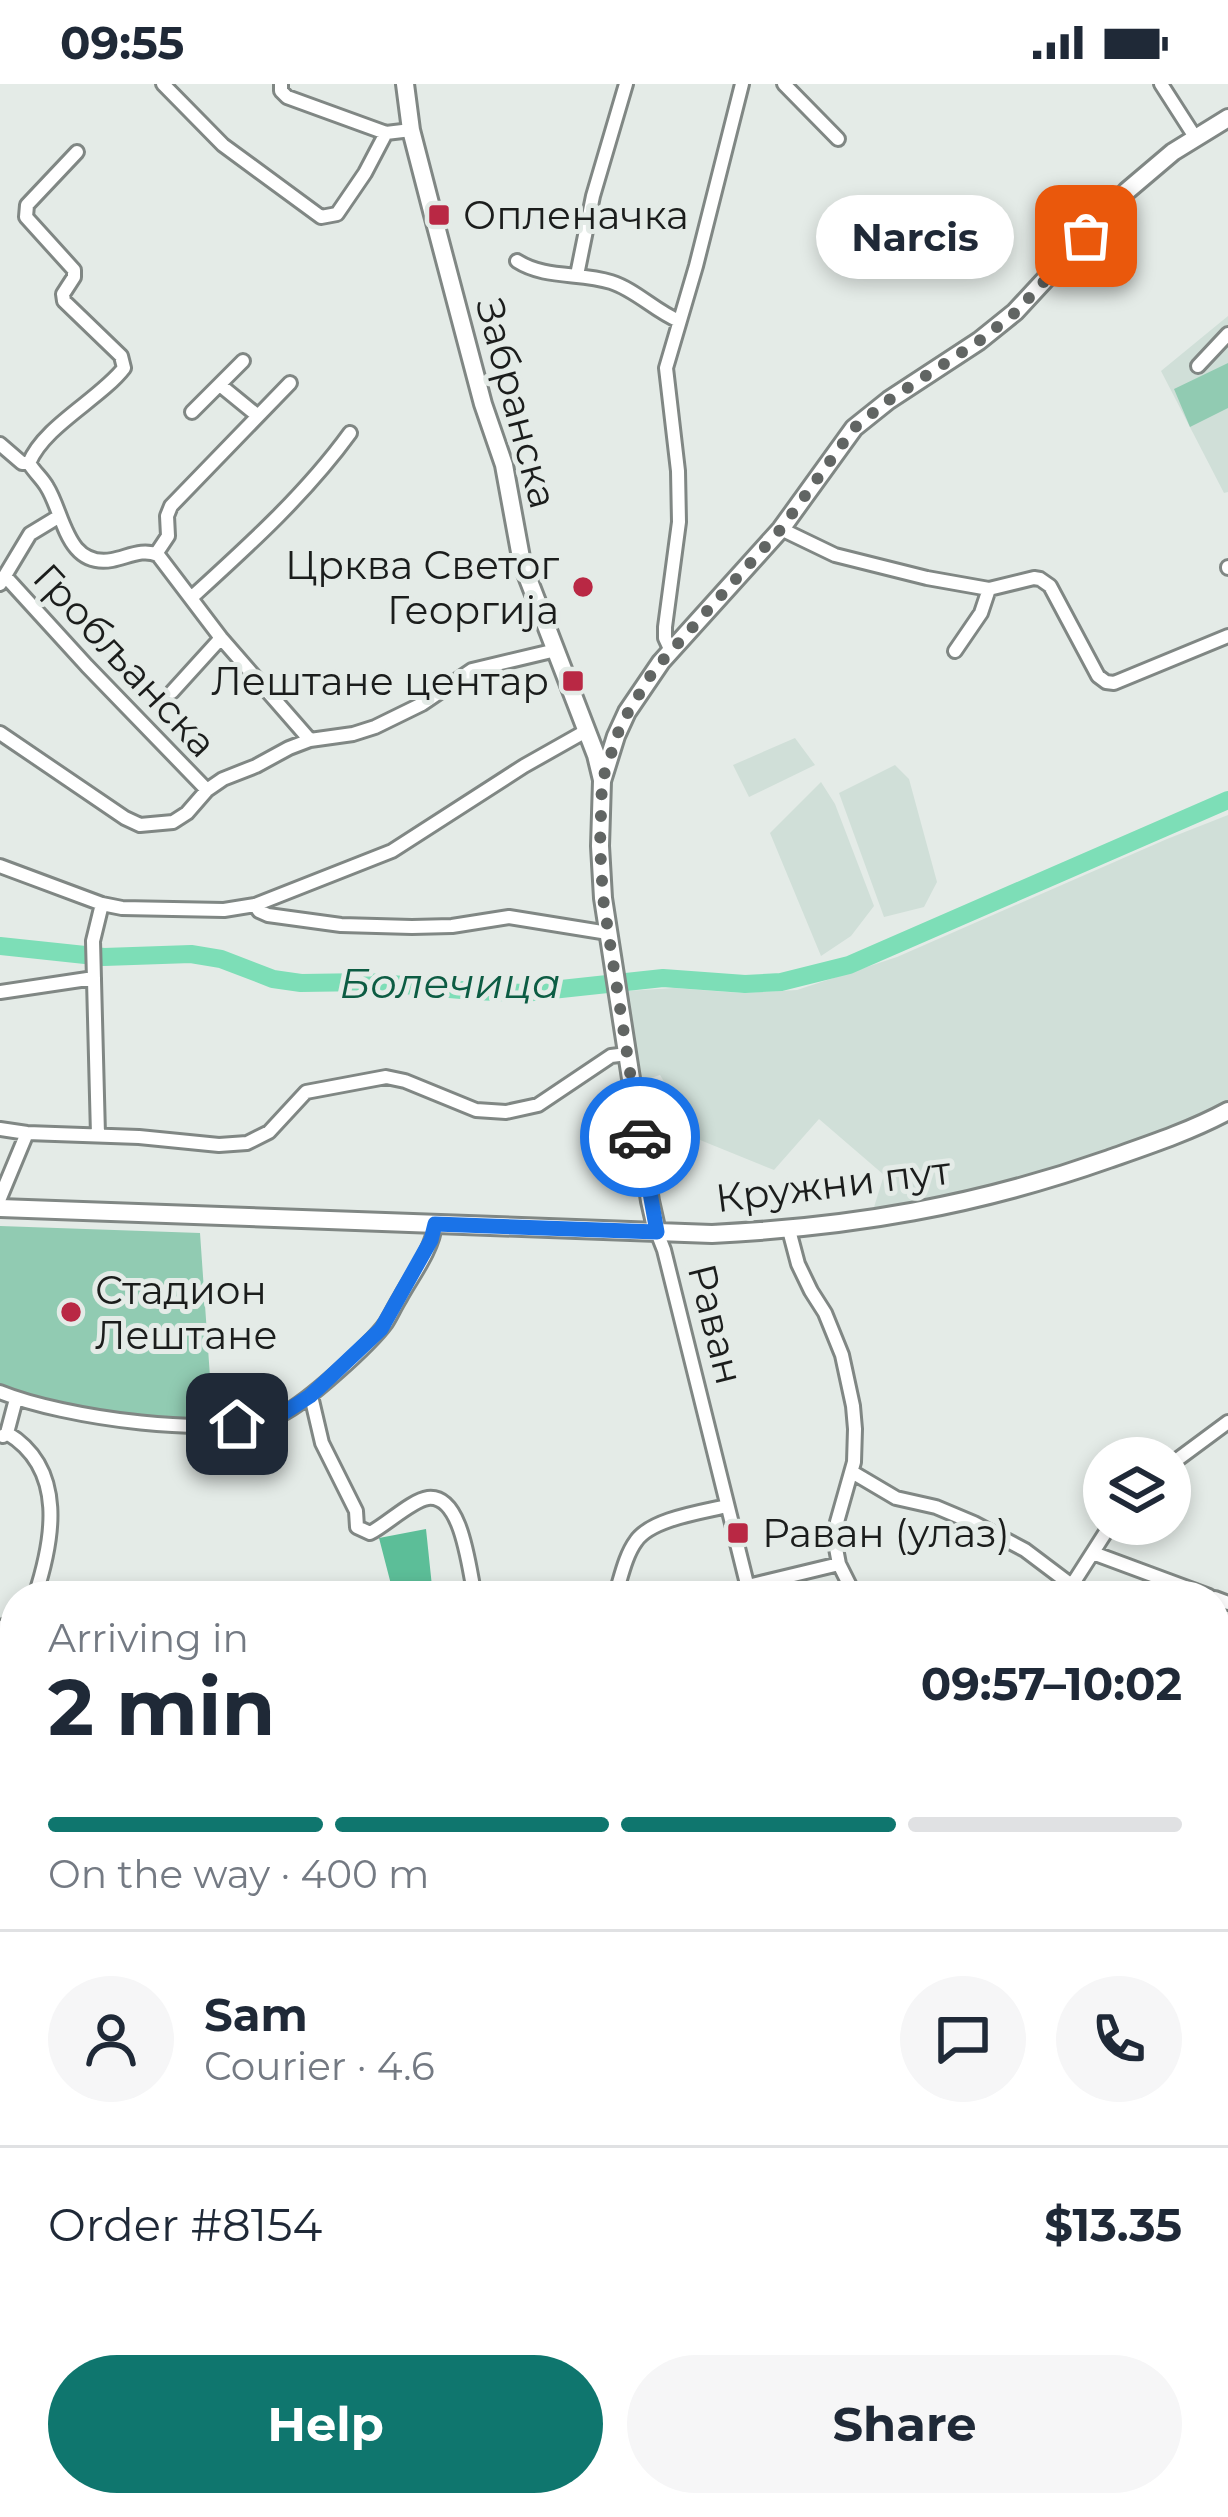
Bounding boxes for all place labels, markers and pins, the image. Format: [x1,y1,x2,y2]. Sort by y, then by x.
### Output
pin [1035,185,1137,287]
place label: Опленачка [463,191,689,239]
callout: Narcis [816,194,1014,278]
marker: Опленачка [426,202,452,228]
place label: Црква Светог Георгија [285,541,559,634]
marker: Црква Светог Георгија [570,574,596,600]
place label: Лештане центар [211,657,549,705]
marker: Лештане центар [560,668,586,694]
place label: Стадион Лештане [95,1266,278,1359]
marker: Стадион Лештане [58,1299,84,1325]
pin [186,1373,288,1475]
place label: Раван (улаз) [762,1509,1010,1557]
marker: Раван (улаз) [725,1520,751,1546]

